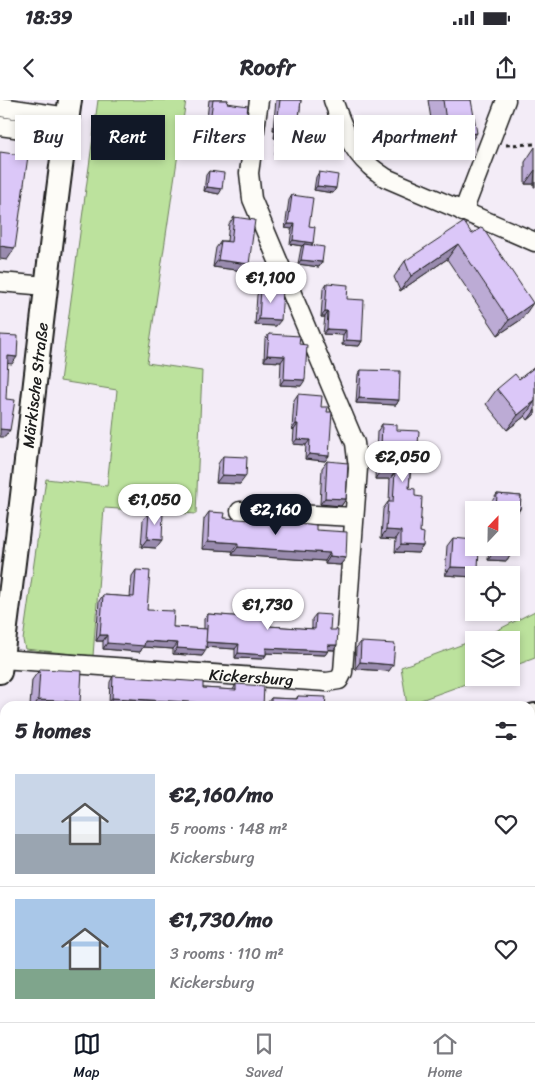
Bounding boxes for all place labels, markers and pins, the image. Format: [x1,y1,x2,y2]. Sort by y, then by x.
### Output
pin: €1,100 [230,262,312,304]
pin: €2,050 [362,440,444,483]
pin: €1,050 [114,484,196,526]
pin: €2,160 [235,494,317,536]
pin: €1,730 [227,588,309,631]

